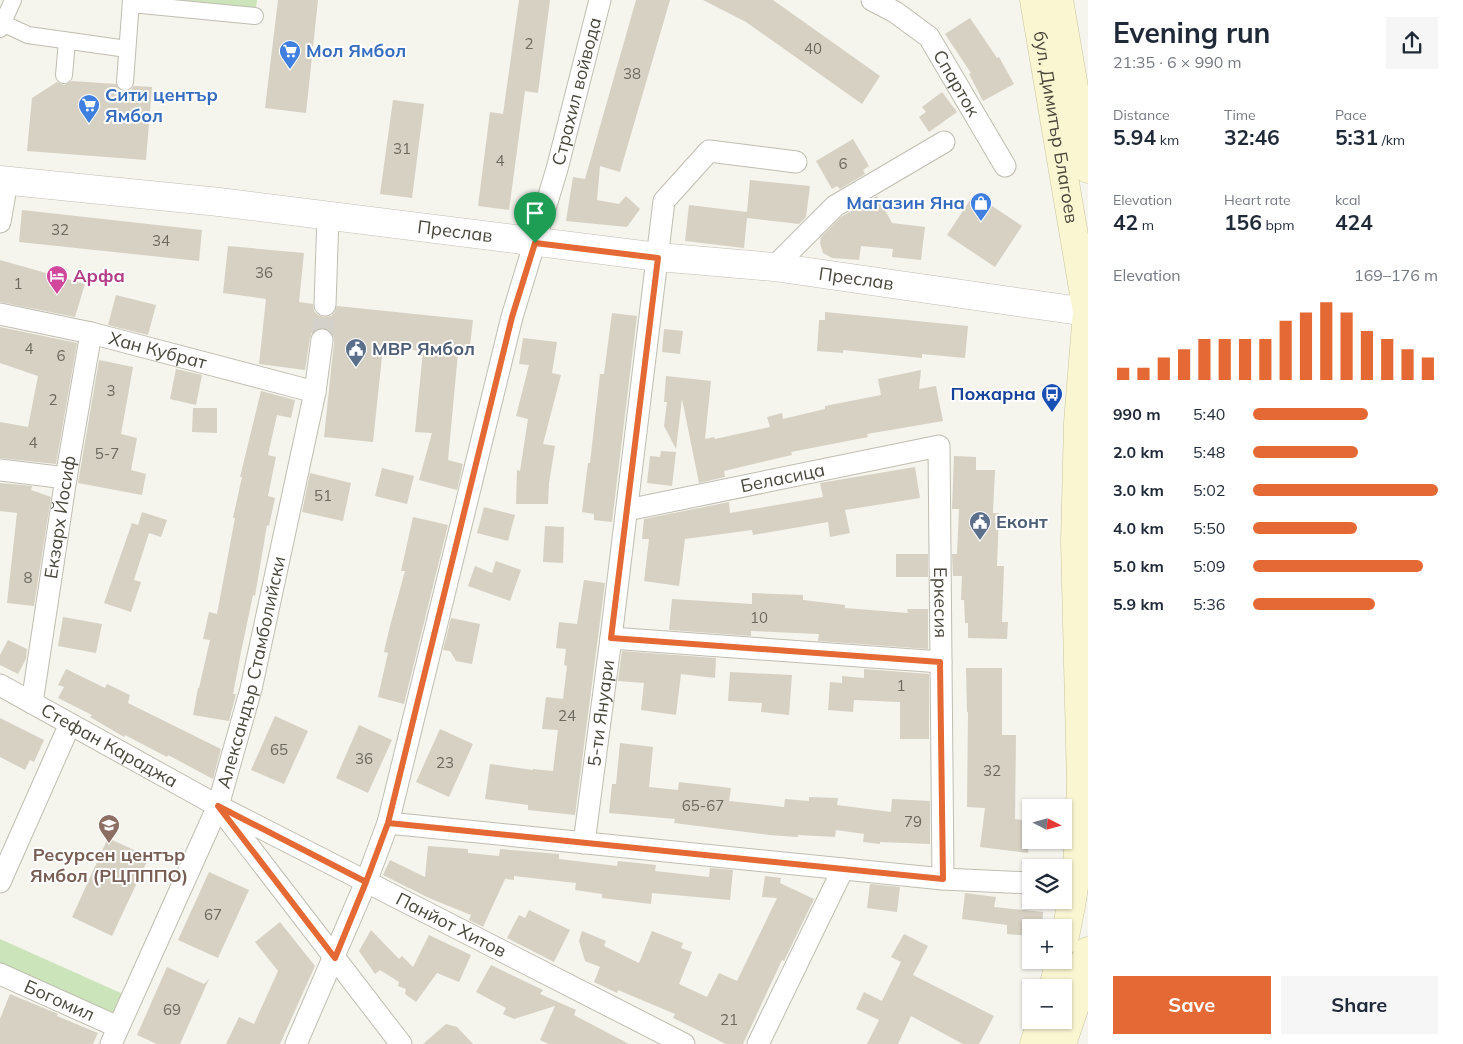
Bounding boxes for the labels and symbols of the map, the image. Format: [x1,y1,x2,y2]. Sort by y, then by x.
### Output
street label: Страхил войвода [546,15,606,168]
street label: бул. Димитър Благоев [1028,29,1084,225]
house number: 2 [524,34,534,53]
supermarket icon: Мол Ямбол [278,39,302,70]
place label: Мол Ямбол [306,39,406,62]
house number: 40 [804,39,822,58]
street label: Спарток [928,46,985,121]
house number: 38 [623,64,641,83]
place label: Сити център Ямбол [105,83,218,127]
supermarket icon: Сити център Ямбол [77,93,101,124]
house number: 31 [393,139,411,158]
house number: 4 [495,151,505,170]
house number: 6 [838,154,848,173]
place label: Магазин Яна [846,191,965,214]
shop icon: Магазин Яна [969,191,993,222]
pin [514,192,556,243]
street label: Преслав [416,215,494,247]
house number: 32 [51,220,69,239]
house number: 34 [152,231,170,250]
street label: Преслав [817,262,895,295]
house number: 36 [255,263,273,282]
hotel icon: Арфа [45,264,69,295]
place label: Арфа [73,264,125,287]
house number: 1 [13,274,23,293]
street label: Хан Кубрат [107,326,210,374]
public building icon: МВР Ямбол [344,337,368,368]
place label: МВР Ямбол [372,337,475,360]
house number: 4 [24,339,34,358]
house number: 6 [56,346,66,365]
house number: 3 [106,381,116,400]
place label: Пожарна [951,382,1036,405]
bus stop icon: Пожарна [1040,382,1064,413]
house number: 2 [48,390,58,409]
house number: 4 [28,433,38,452]
house number: 5-7 [95,444,119,463]
street label: Екзарх Йосиф [39,454,81,580]
street label: Беласица [738,458,827,497]
house number: 51 [314,486,332,505]
public building icon: Еконт [968,510,992,541]
place label: Еконт [996,510,1048,533]
street label: Александър Стамболийски [212,554,290,791]
street label: Еркесия [929,567,953,638]
house number: 8 [23,568,33,587]
house number: 10 [750,608,768,627]
street label: 5-ти Януари [582,658,619,768]
house number: 1 [896,676,906,695]
street label: Стефан Караджа [37,698,182,792]
house number: 24 [558,706,576,725]
house number: 65 [270,740,288,759]
house number: 36 [355,749,373,768]
house number: 23 [436,753,454,772]
house number: 32 [983,761,1001,780]
house number: 65-67 [682,796,724,815]
north arrow [1022,799,1072,849]
house number: 79 [904,812,922,831]
school or university icon: Ресурсен център Ямбол (РЦПППО) [97,813,121,844]
place label: Ресурсен център Ямбол (РЦПППО) [30,843,188,887]
street label: Панйот Хитов [392,887,510,962]
house number: 67 [204,905,222,924]
street label: Богомил [21,974,98,1026]
house number: 69 [163,1000,181,1019]
house number: 21 [720,1010,738,1029]

